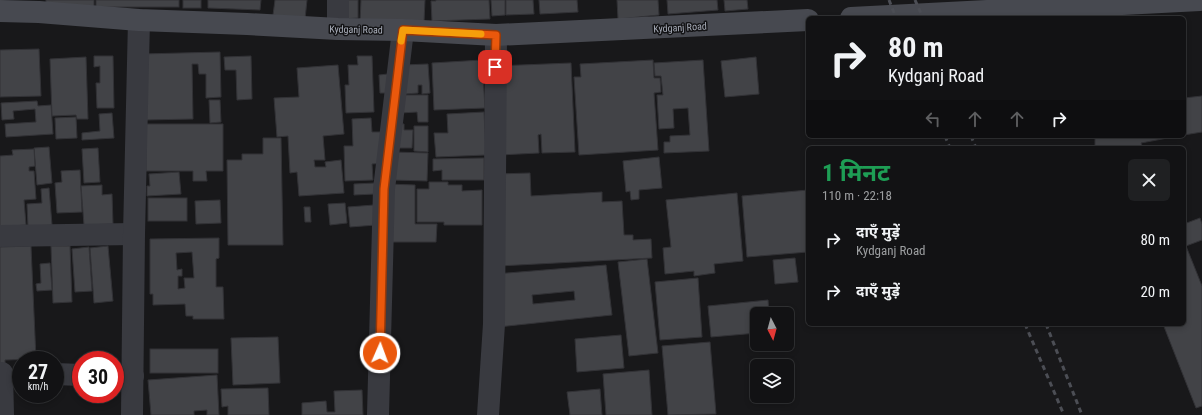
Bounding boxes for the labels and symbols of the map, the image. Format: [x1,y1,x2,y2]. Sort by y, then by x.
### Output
street label: Kydganj Road [653,21,707,34]
street label: Kydganj Road [329,24,383,35]
pin [478,50,512,84]
north arrow [750,307,794,351]
position arrow [359,332,401,374]
speed limit sign: 30 [72,351,124,403]

